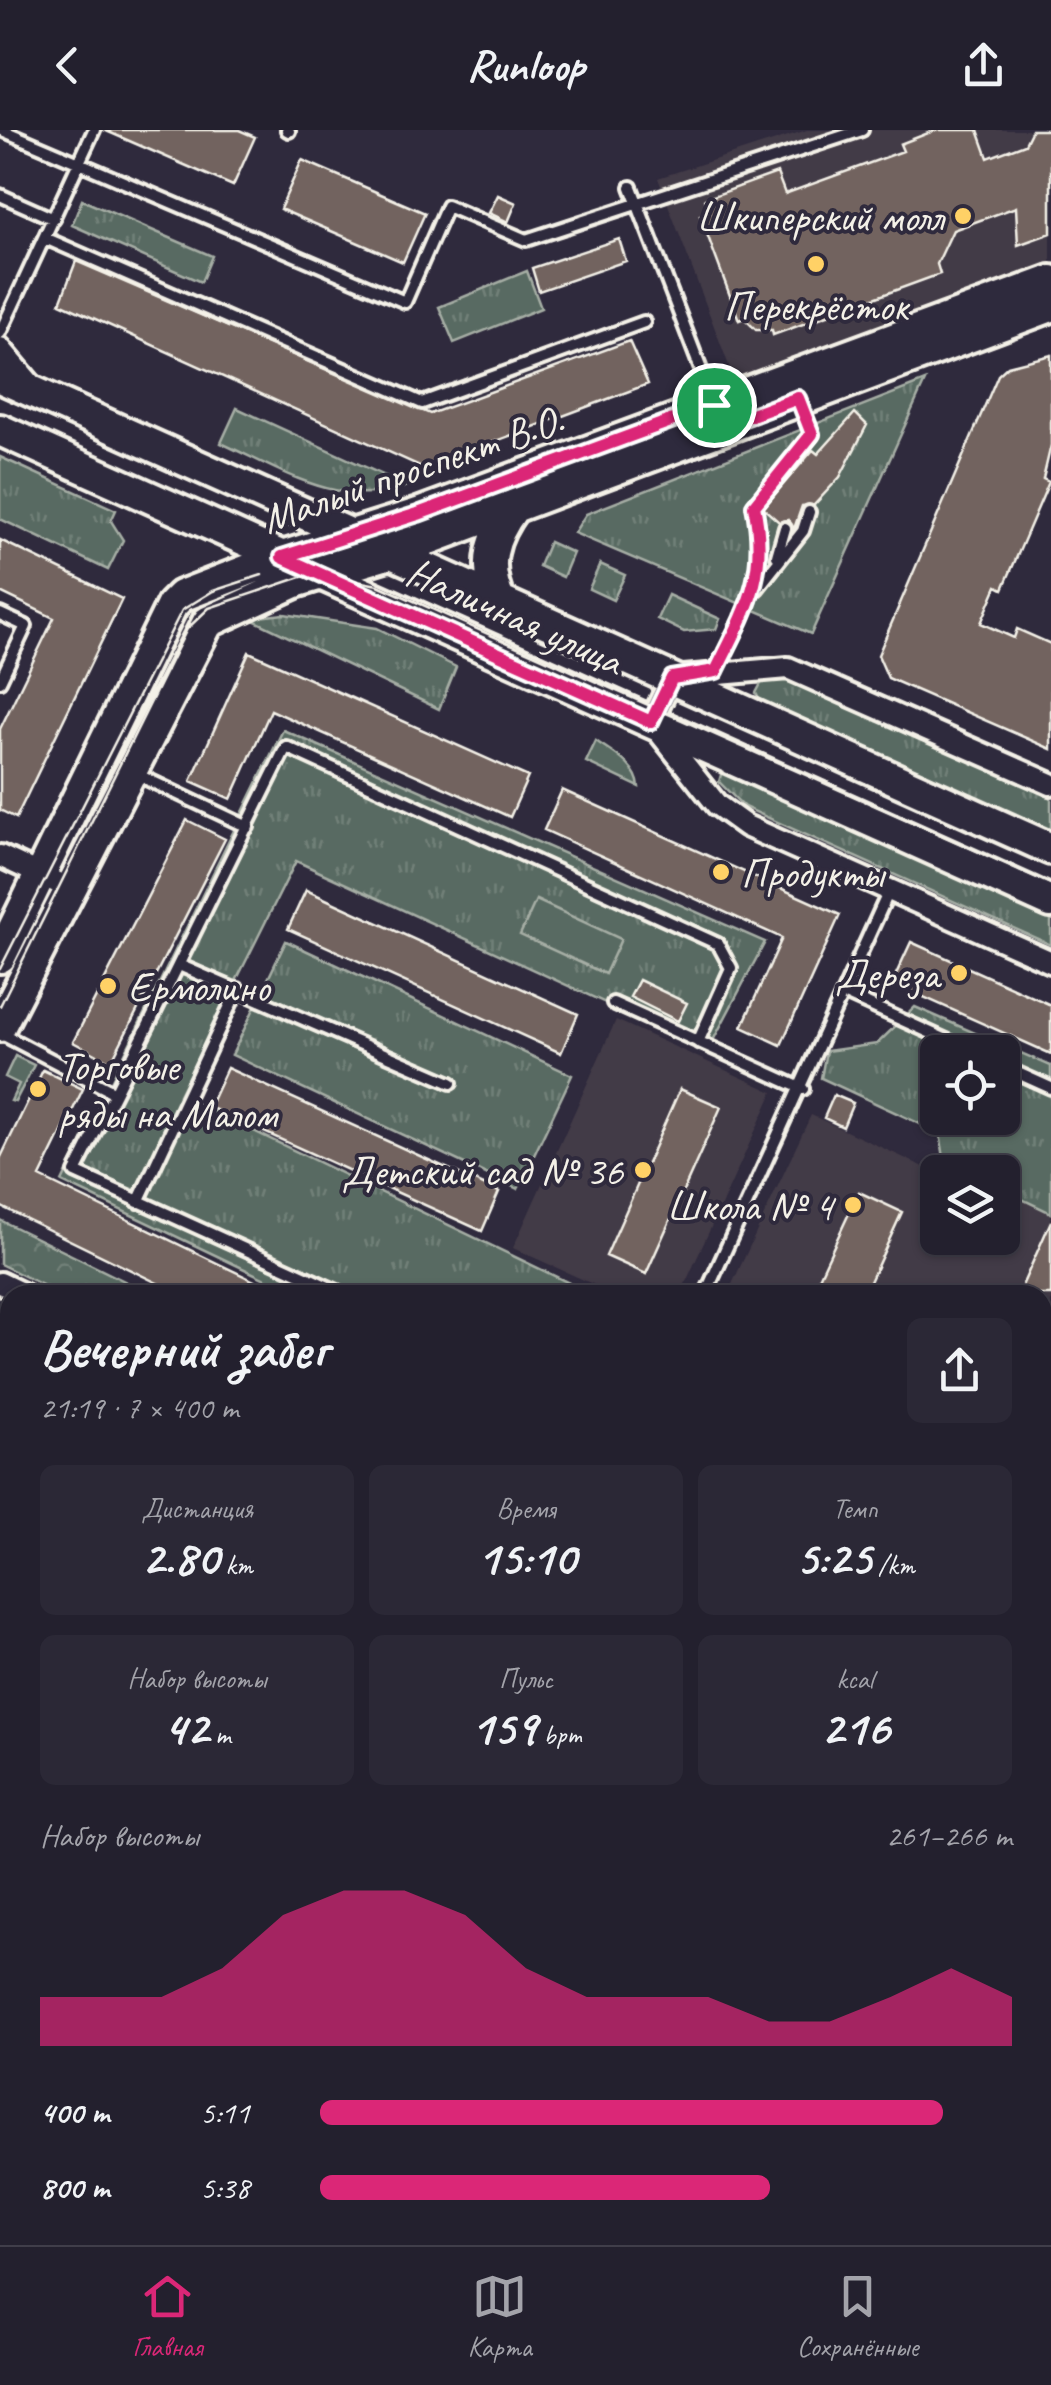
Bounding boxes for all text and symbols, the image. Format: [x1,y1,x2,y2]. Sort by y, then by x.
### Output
text: Runloop [466,37,585,94]
icon: back [40,38,95,93]
icon: share [956,38,1011,93]
place label: Шкиперский молл [696,191,946,244]
marker: Шкиперский молл [952,205,974,227]
marker: Перекрёсток [805,253,827,275]
place label: Перекрёсток [724,280,911,333]
pin [672,363,757,448]
icon: arrive [687,378,742,433]
street label: Малый проспект В.О. [255,393,571,546]
street label: Наличная улица [398,545,633,689]
place label: Продукты [741,847,886,900]
marker: Продукты [710,861,732,883]
place label: Дереза [835,948,943,1001]
place label: Ермолино [128,961,272,1014]
marker: Дереза [948,962,970,984]
marker: Ермолино [97,975,119,997]
map controls [920,1035,1020,1255]
button: locate [920,1035,1020,1135]
place label: Торговые ряды на Малом [58,1040,280,1141]
marker: Торговые ряды на Малом [27,1078,49,1100]
place label: Детский сад № 36 [342,1145,624,1198]
button: layers [920,1155,1020,1255]
marker: Детский сад № 36 [632,1159,654,1181]
place label: Школа № 4 [666,1180,837,1233]
marker: Школа № 4 [842,1194,864,1216]
text: Вечерний забег [40,1314,328,1384]
button: share [907,1318,1012,1423]
text: 21:19 · 7 × 400 m [40,1387,238,1428]
text: Дистанция [141,1491,253,1526]
text: Время [496,1491,556,1526]
text: Темп [832,1491,878,1526]
text: 2.80 [141,1526,219,1589]
text: 15:10 [476,1526,576,1589]
text: 5:25 [795,1526,871,1589]
text: km [219,1547,253,1582]
text: /km [871,1547,915,1582]
text: Набор высоты [128,1661,266,1696]
text: Пульс [499,1661,553,1696]
text: kcal [836,1661,874,1696]
text: 42 [163,1696,208,1759]
text: 159 [470,1696,536,1759]
text: 216 [821,1696,889,1759]
text: m [208,1717,231,1752]
text: bpm [536,1717,582,1752]
text: Набор высоты [40,1815,199,1856]
text: 261–266 m [886,1815,1012,1856]
text: 400 m [40,2092,109,2133]
text: 5:11 [200,2092,250,2133]
text: 800 m [40,2167,109,2208]
text: 5:38 [200,2167,250,2208]
tab: Главная [133,2269,203,2364]
tab: Карта [468,2269,532,2364]
tab: Сохранённые [797,2269,918,2364]

